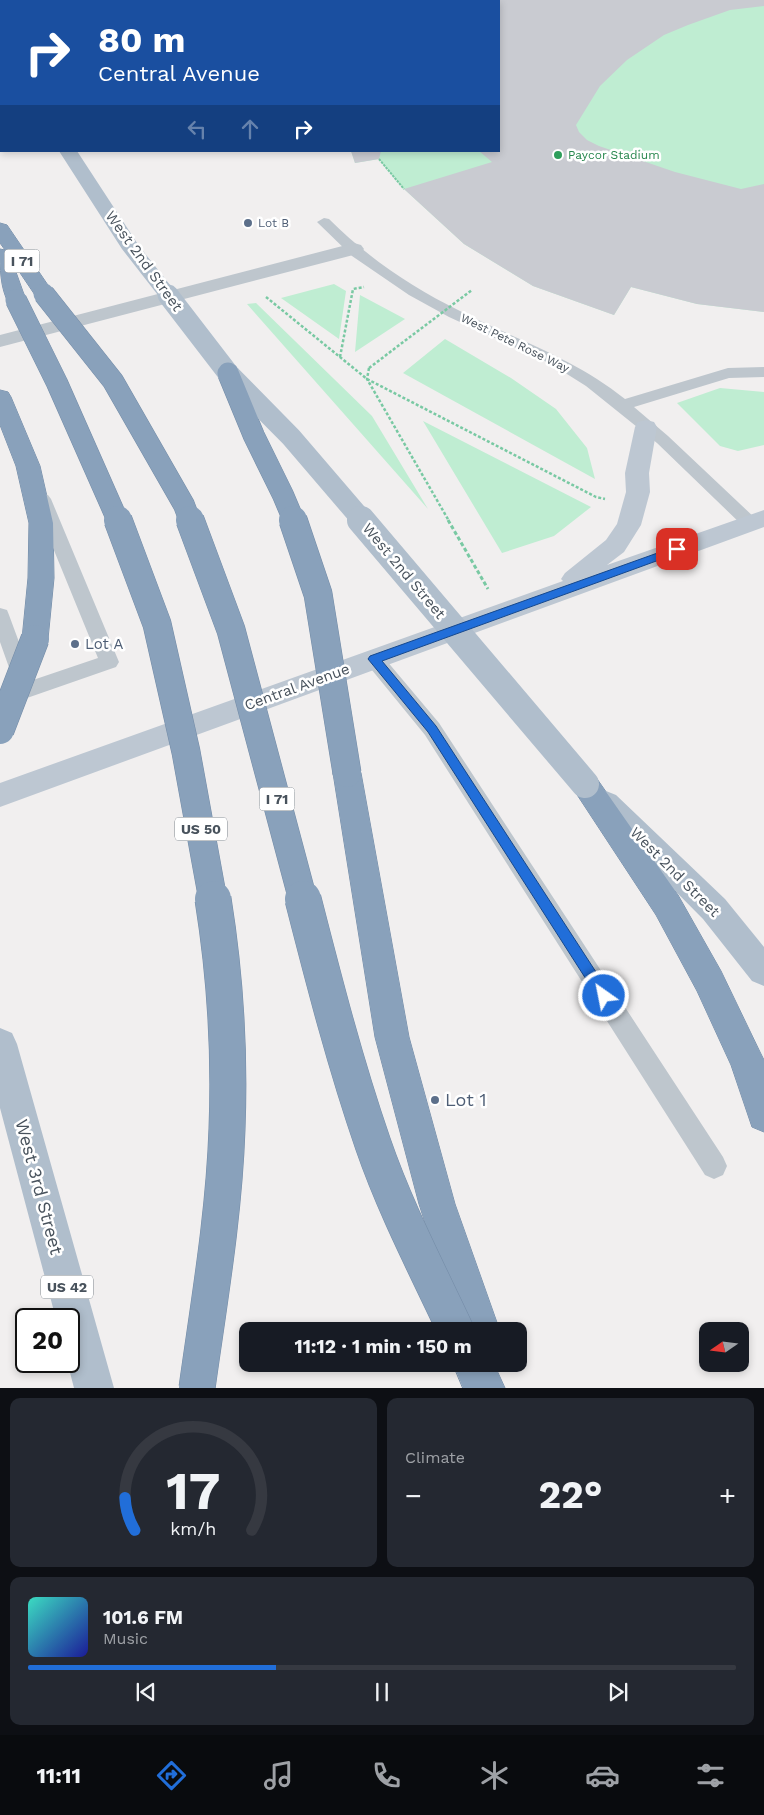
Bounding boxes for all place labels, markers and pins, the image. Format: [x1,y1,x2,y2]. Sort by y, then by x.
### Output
place label: Paycor Stadium [568,148,660,162]
marker: Paycor Stadium [552,149,564,161]
place label: Lot B [258,216,289,230]
marker: Lot B [242,217,254,229]
pin [656,528,698,570]
place label: Lot A [85,635,123,653]
marker: Lot A [69,638,81,650]
place label: Lot 1 [445,1089,486,1110]
marker: Lot 1 [429,1094,441,1106]

